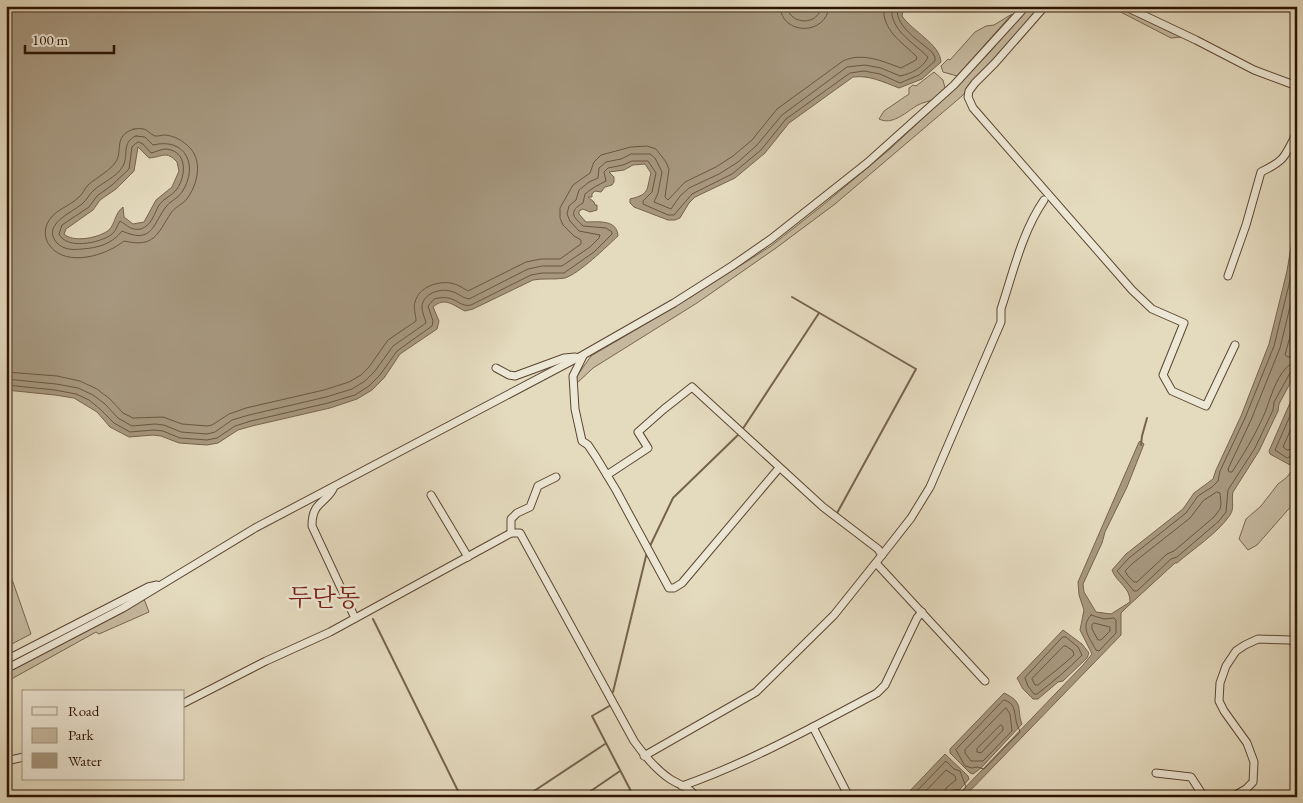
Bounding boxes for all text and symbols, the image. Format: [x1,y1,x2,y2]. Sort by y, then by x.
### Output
scale bar [25,22,114,54]
text: 100 m [32,30,69,49]
district label: 두단동 [288,581,360,613]
legend [22,690,185,780]
text: Road [68,701,100,720]
text: Park [68,725,95,744]
text: Water [68,751,102,770]

